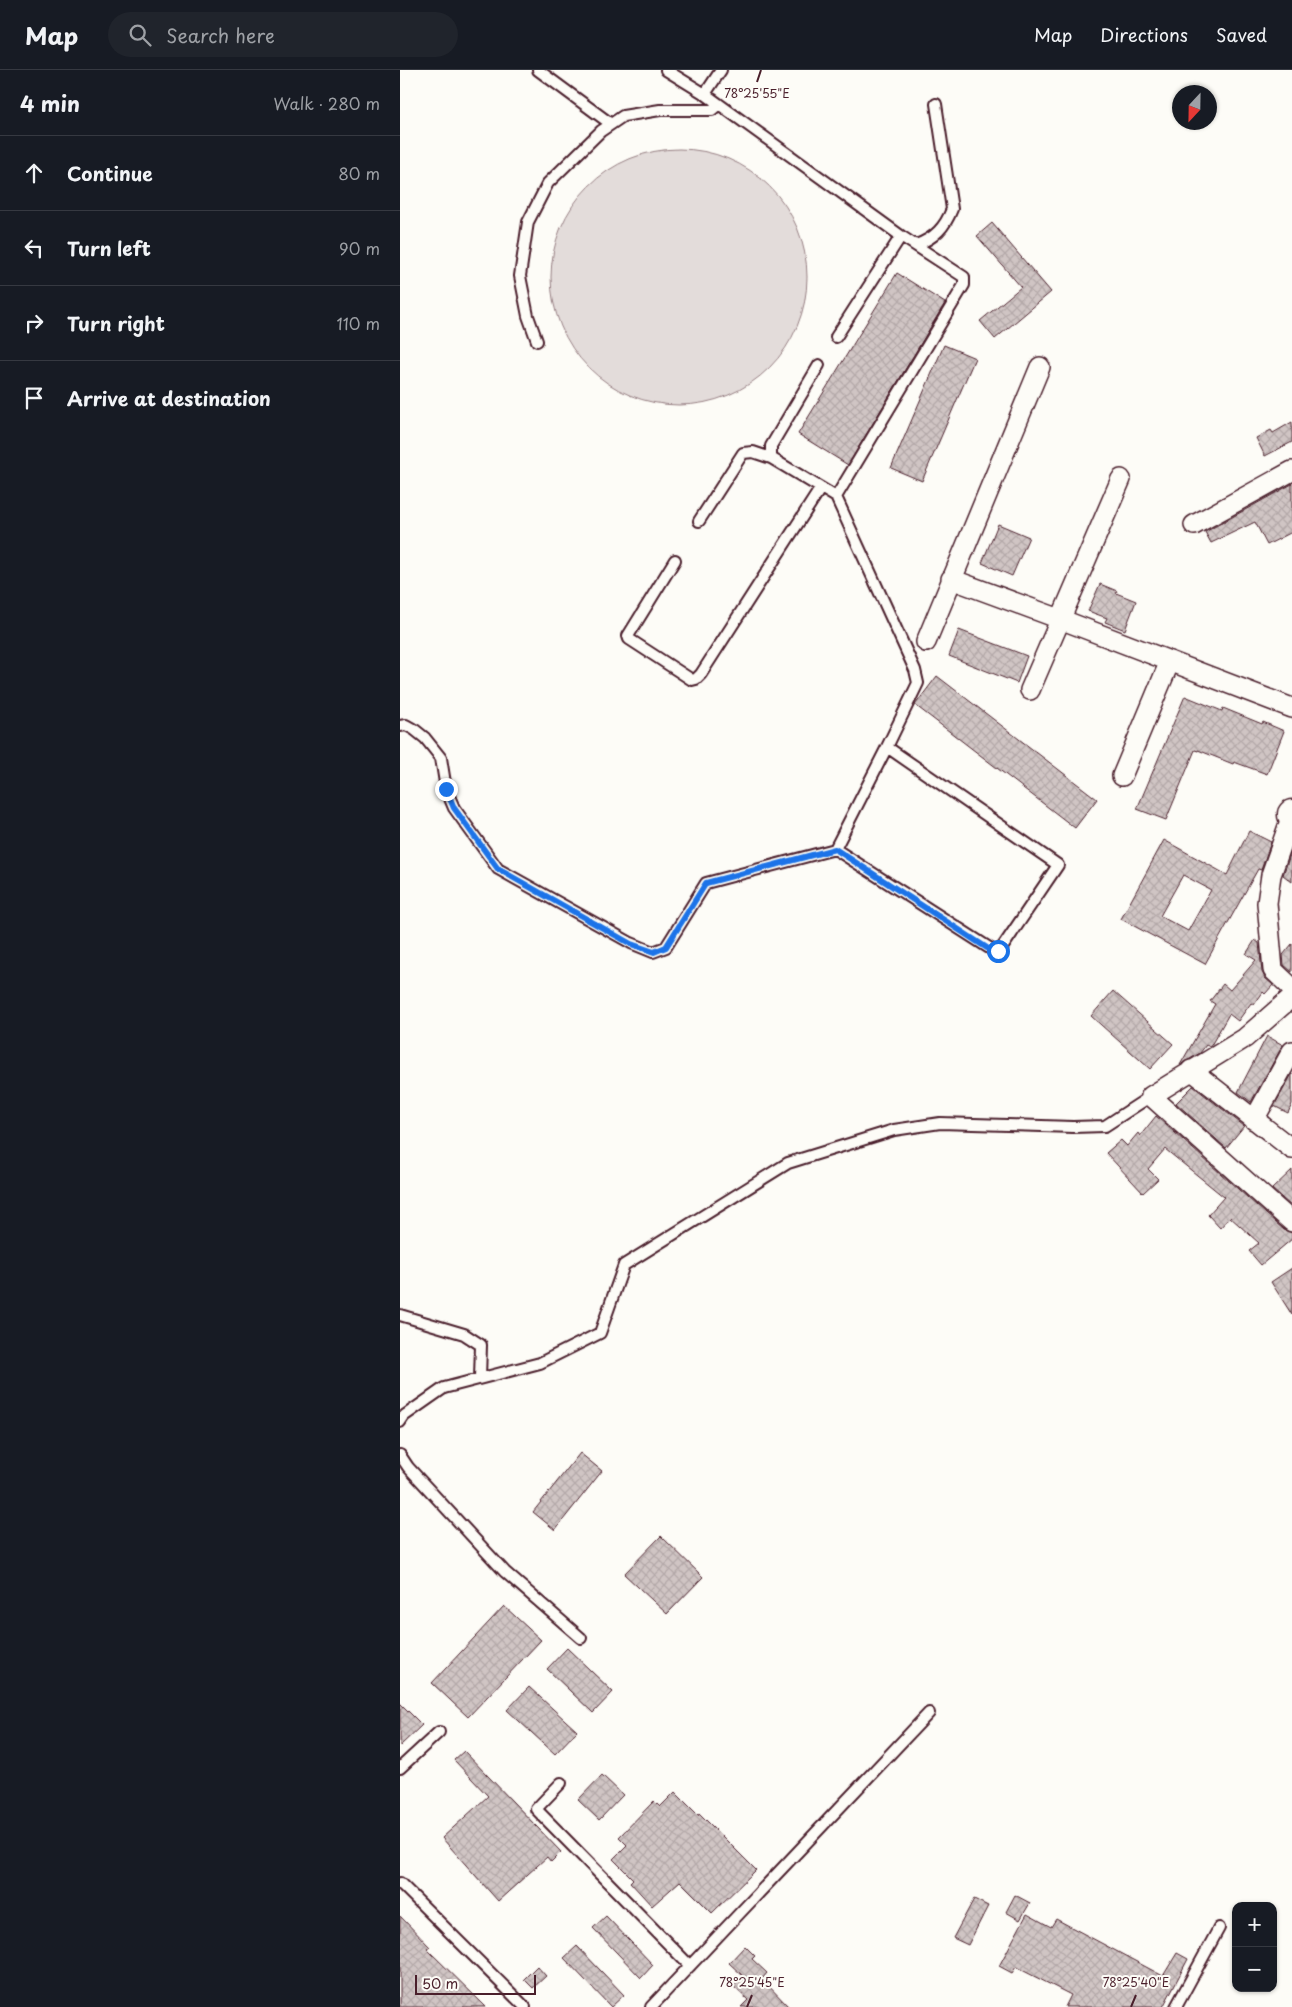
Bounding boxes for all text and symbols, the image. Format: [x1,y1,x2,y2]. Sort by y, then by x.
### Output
search box [108,12,458,57]
text: Map [25,17,78,53]
icon: search [126,21,154,49]
text: Search here [166,21,275,49]
text: Map [1034,21,1072,48]
text: Directions [1100,21,1188,48]
text: Saved [1216,21,1267,48]
text: 78°25'55"E [724,84,790,102]
north arrow [1172,85,1217,130]
text: 4 min [20,87,80,119]
text: Walk · 280 m [273,91,380,115]
icon: ahead [20,159,48,187]
text: Continue [67,159,153,187]
text: 80 m [338,161,380,185]
icon: left [20,234,48,262]
text: Turn left [67,234,151,262]
text: 90 m [339,236,380,260]
icon: right [20,309,48,337]
text: Turn right [67,309,165,337]
text: 110 m [337,311,380,335]
icon: arrive [20,384,48,412]
text: Arrive at destination [67,384,271,412]
route end [435,778,458,801]
route start [987,940,1010,963]
map controls [1232,1902,1277,1992]
button: + [1232,1902,1277,1947]
button: − [1232,1947,1277,1992]
scale bar [415,1972,536,1995]
text: 50 m [422,1973,458,1994]
text: 78°25'45"E [719,1973,785,1991]
text: 78°25'40"E [1103,1973,1169,1991]

